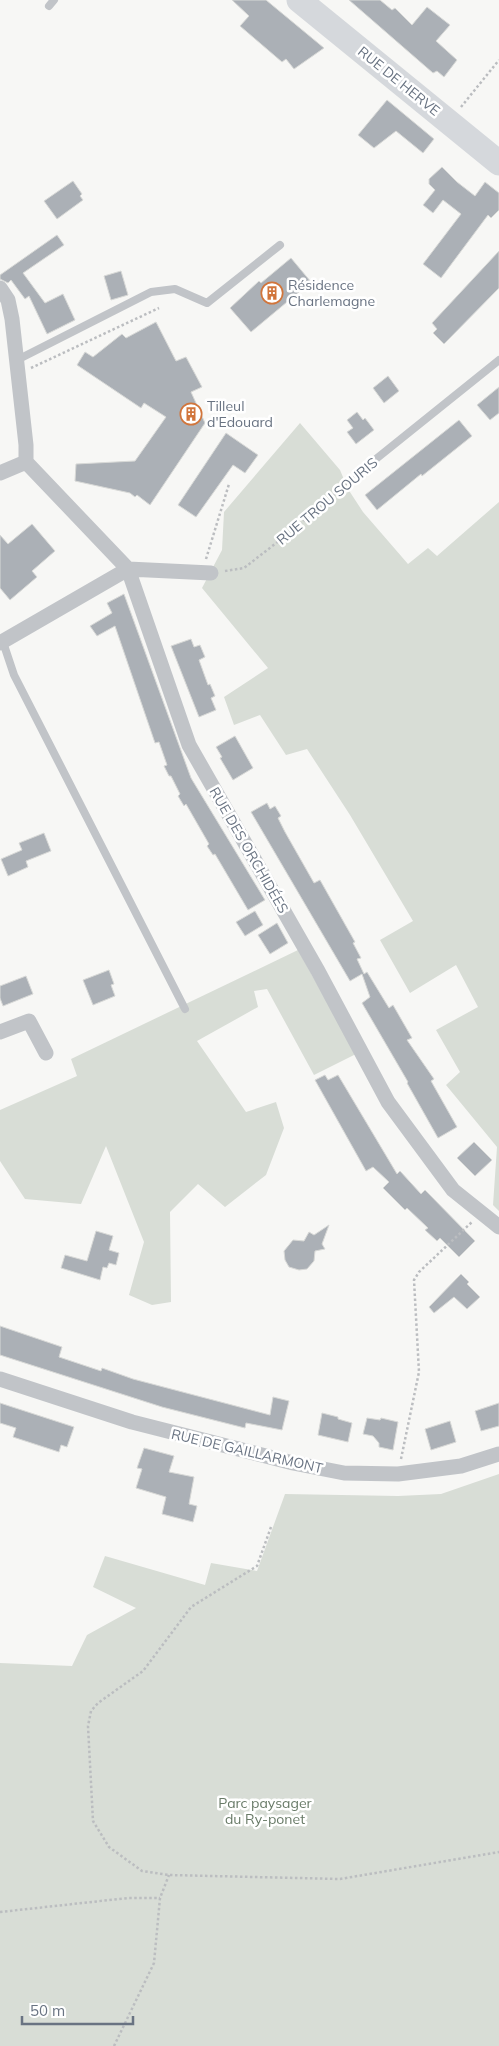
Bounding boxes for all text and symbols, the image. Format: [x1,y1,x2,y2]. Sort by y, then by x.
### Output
street label: RUE DE HERVE [354,42,444,120]
place label: Résidence Charlemagne [288,276,375,310]
building icon: Résidence Charlemagne [260,281,284,305]
place label: Tilleul d'Edouard [207,397,273,431]
building icon: Tilleul d'Edouard [179,402,203,426]
street label: RUE TROU SOURIS [273,453,381,549]
street label: RUE DES ORCHIDÉES [206,784,293,916]
street label: RUE DE GAILLARMONT [169,1425,325,1477]
park label: Parc paysager du Ry-ponet [218,1794,313,1828]
scale bar [22,1994,134,2026]
text: 50 m [30,2001,65,2020]

